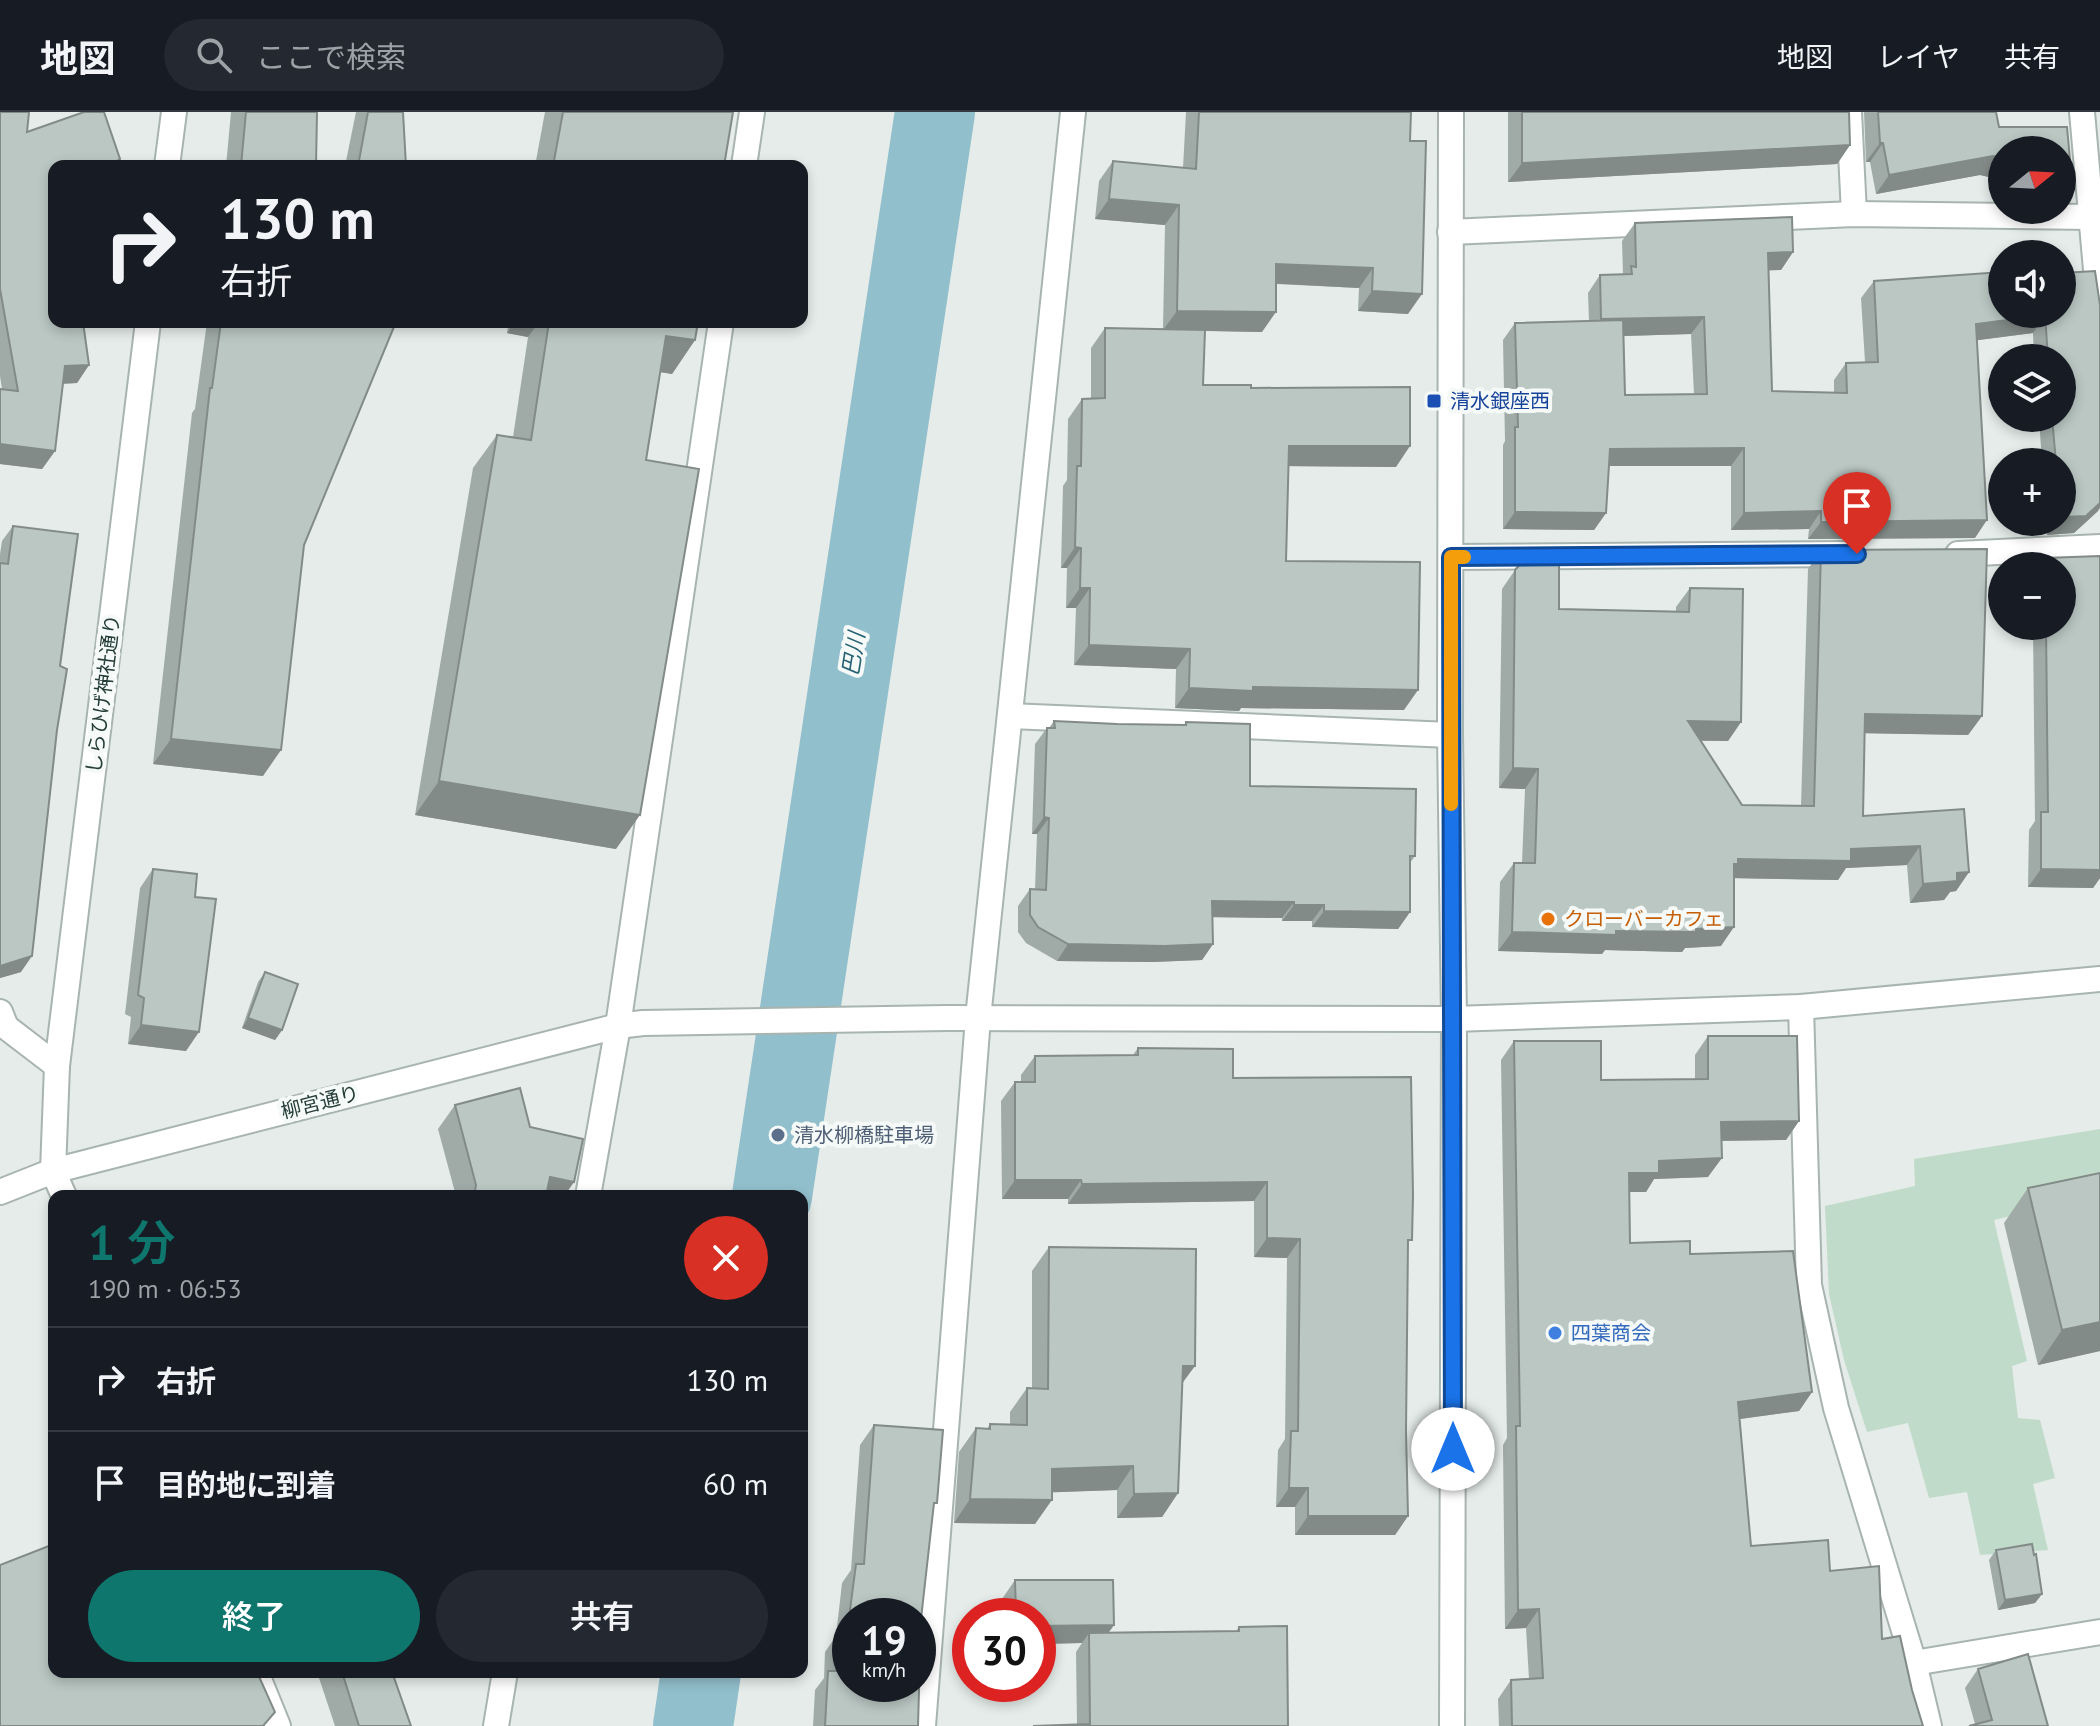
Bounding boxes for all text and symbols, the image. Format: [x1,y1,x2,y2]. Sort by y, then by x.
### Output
search box [164,19,724,91]
text: 地図 [40,33,116,82]
icon: search [192,33,236,77]
text: ここで検索 [256,37,406,76]
text: 地図 [1777,38,1833,75]
text: レイヤ [1877,38,1960,75]
text: 共有 [2004,38,2060,75]
north arrow [1988,136,2076,224]
map controls [1988,136,2076,640]
text: 130 m [220,182,375,254]
icon: right [88,192,192,296]
button: sound [1988,240,2076,328]
text: 右折 [220,257,292,304]
button: layers [1988,344,2076,432]
place label: 清水銀座西 [1450,388,1550,414]
marker: 清水銀座西 [1425,392,1443,410]
button: + [1988,448,2076,536]
pin [1823,472,1891,554]
icon: arrive [1835,484,1879,528]
button: − [1988,552,2076,640]
street label: しらひげ神社通り [80,613,126,775]
water label: 巴川 [836,628,871,678]
place label: クローバーカフェ [1564,906,1724,932]
marker: クローバーカフェ [1539,910,1557,928]
street label: 柳宮通り [278,1080,362,1124]
place label: 清水柳橋駐車場 [794,1122,934,1148]
marker: 清水柳橋駐車場 [769,1126,787,1144]
text: 1 分 [88,1211,175,1273]
button: close [684,1216,768,1300]
text: 190 m · 06:53 [88,1272,242,1305]
place label: 四葉商会 [1571,1320,1651,1346]
marker: 四葉商会 [1546,1324,1564,1342]
icon: right [88,1357,132,1401]
text: 130 m [687,1360,768,1399]
text: 右折 [156,1361,216,1400]
position arrow [1411,1407,1495,1491]
icon: arrive [88,1461,132,1505]
text: 60 m [703,1464,768,1503]
text: 目的地に到着 [156,1465,336,1504]
button: 終了 [88,1570,420,1662]
button: 共有 [436,1570,768,1662]
speed limit sign: 30 [952,1598,1056,1702]
text: 19 [861,1614,907,1666]
text: km/h [862,1657,906,1683]

